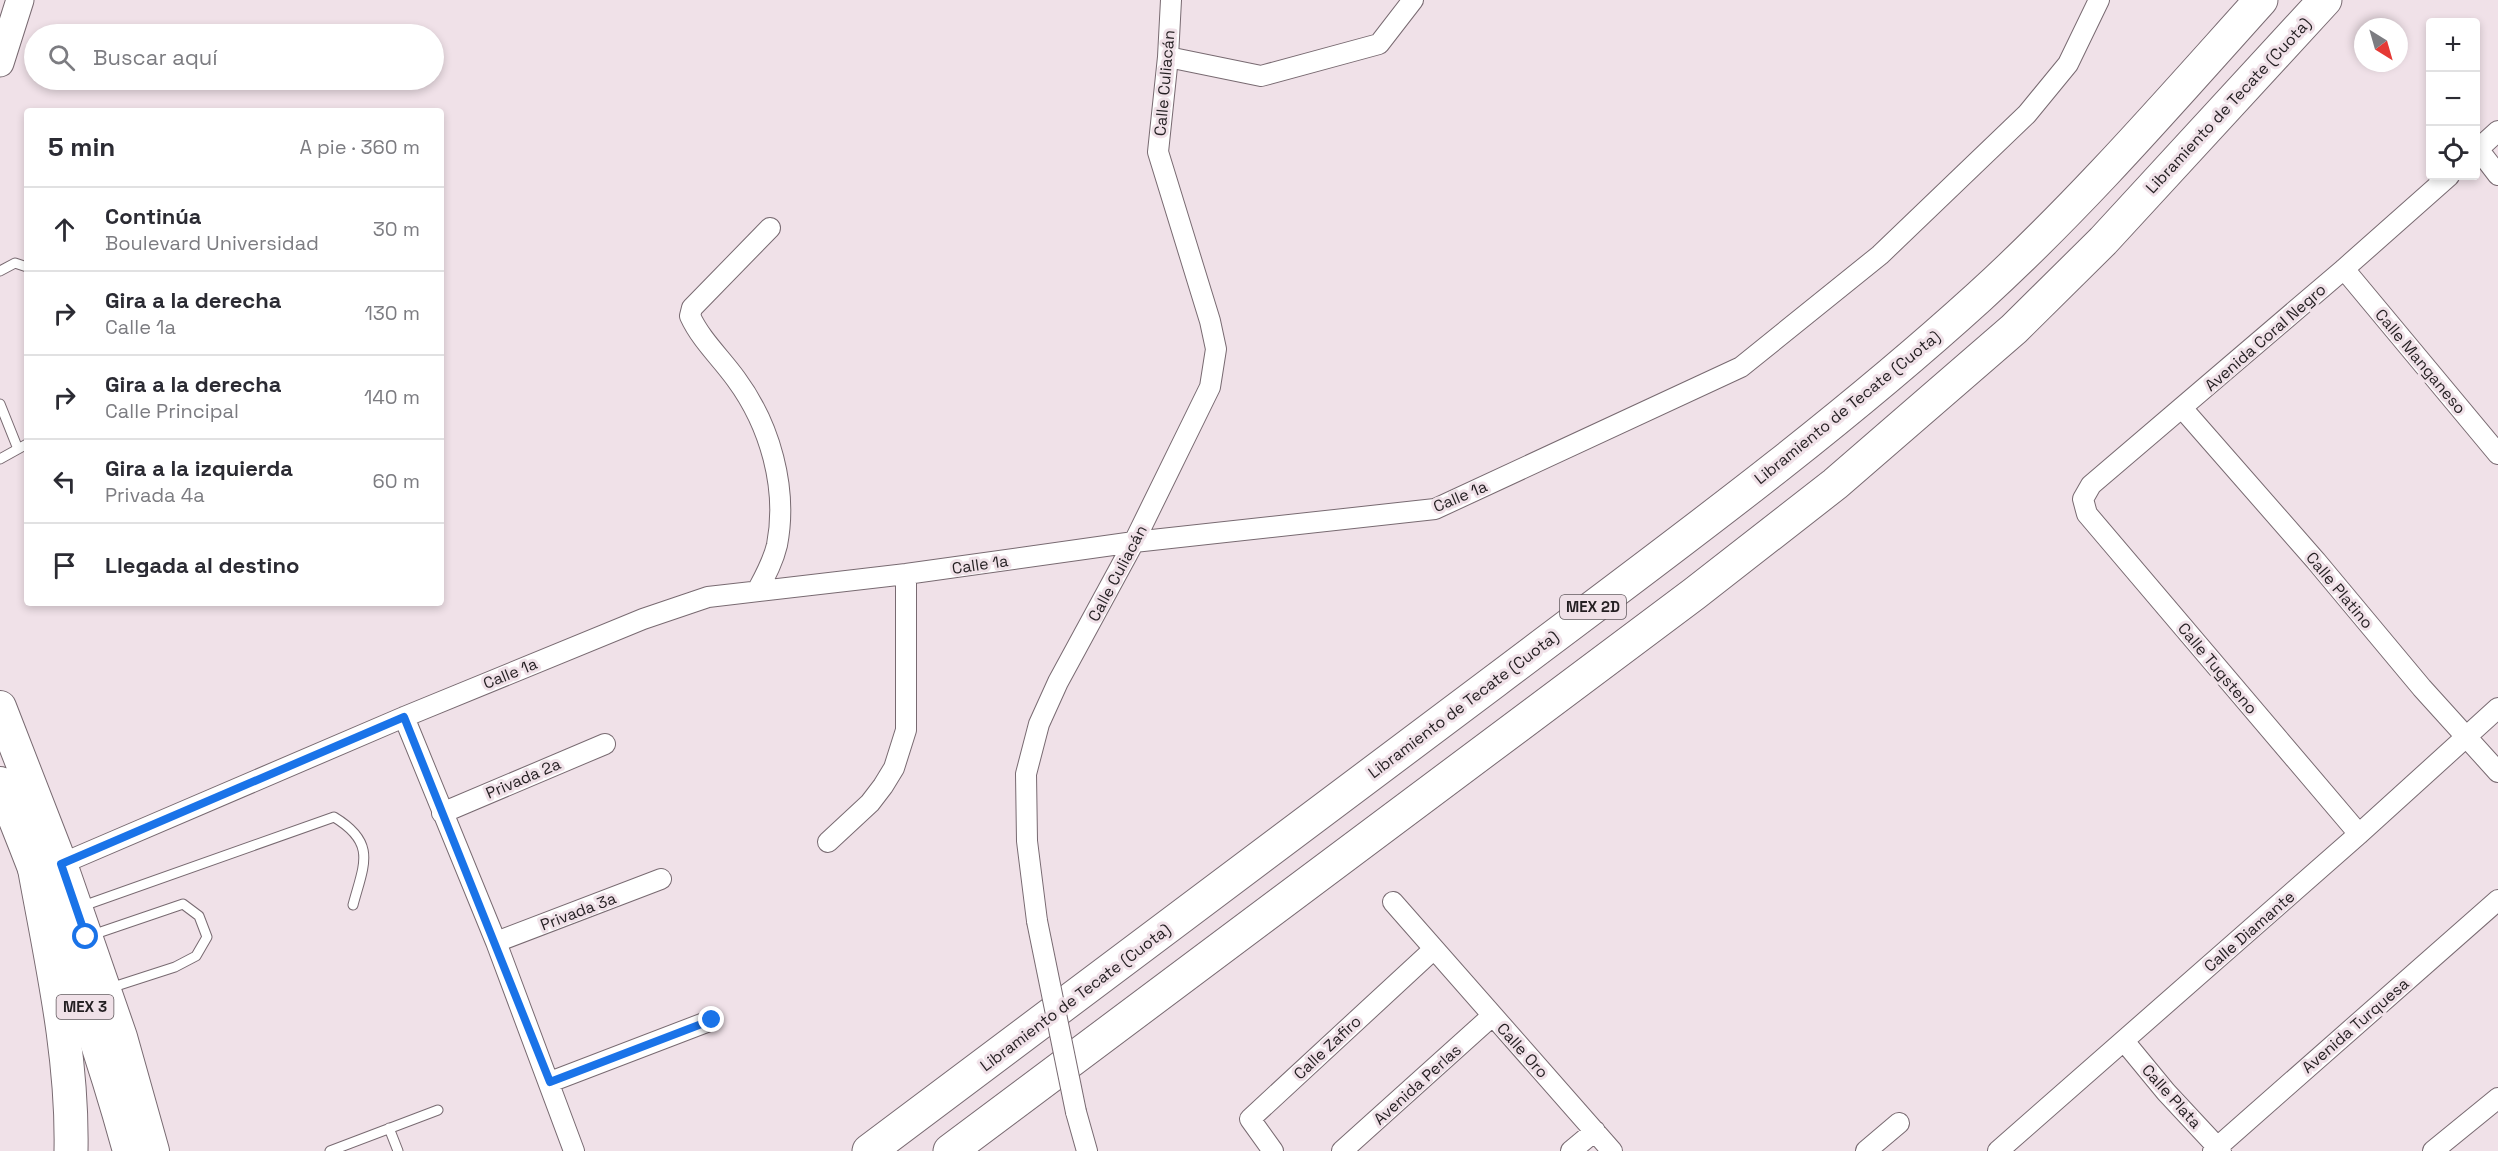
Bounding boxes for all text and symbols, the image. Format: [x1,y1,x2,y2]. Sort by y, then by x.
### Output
street label: Libramiento de Tecate (Cuota) [2141,13,2316,198]
north arrow [2354,18,2408,72]
map controls [2426,18,2480,180]
button: + [2426,18,2480,72]
search box [24,24,444,90]
street label: Calle Culiacán [1149,29,1180,137]
icon: search [45,41,78,74]
text: Buscar aquí [93,43,218,71]
button: − [2426,72,2480,126]
button: locate [2426,126,2480,180]
text: 5 min [48,130,115,164]
text: A pie · 360 m [299,134,420,160]
text: Continúa [105,202,201,230]
icon: ahead [48,213,81,246]
text: 30 m [373,216,420,242]
text: Boulevard Universidad [105,230,319,256]
street label: Avenida Coral Negro [2200,279,2330,396]
text: Gira a la derecha [105,286,282,314]
icon: right [48,297,81,330]
text: 130 m [364,300,420,326]
street label: Calle Manganeso [2371,304,2471,418]
text: Calle 1a [105,314,176,340]
street label: Libramiento de Tecate (Cuota) [1750,326,1945,489]
text: Gira a la derecha [105,370,282,398]
icon: right [48,381,81,414]
text: 140 m [364,384,420,410]
text: Calle Principal [105,398,239,424]
text: Gira a la izquierda [105,454,293,482]
icon: left [48,465,81,498]
text: 60 m [373,468,420,494]
street label: Calle 1a [1430,476,1490,517]
text: Privada 4a [105,482,205,508]
street label: Calle Culiacán [1083,521,1152,625]
street label: Calle Platino [2301,548,2378,633]
icon: arrive [48,549,81,582]
street label: Calle 1a [950,550,1010,579]
text: Llegada al destino [105,551,299,579]
road number: MEX 2D [1560,595,1626,619]
street label: Calle Tugsteno [2173,618,2262,718]
street label: Libramiento de Tecate (Cuota) [1364,626,1563,783]
street label: Calle 1a [480,653,540,694]
street label: Privada 2a [483,753,564,804]
street label: Calle Diamante [2200,886,2299,977]
street label: Privada 3a [537,887,619,936]
street label: Libramiento de Tecate (Cuota) [976,919,1175,1076]
route start [72,923,98,949]
street label: Avenida Turquesa [2297,973,2413,1078]
road number: MEX 3 [56,995,113,1019]
route end [698,1006,724,1032]
street label: Calle Zafiro [1289,1011,1366,1084]
street label: Calle Oro [1492,1018,1553,1082]
street label: Avenida Perlas [1369,1039,1466,1129]
street label: Calle Plata [2137,1060,2206,1133]

